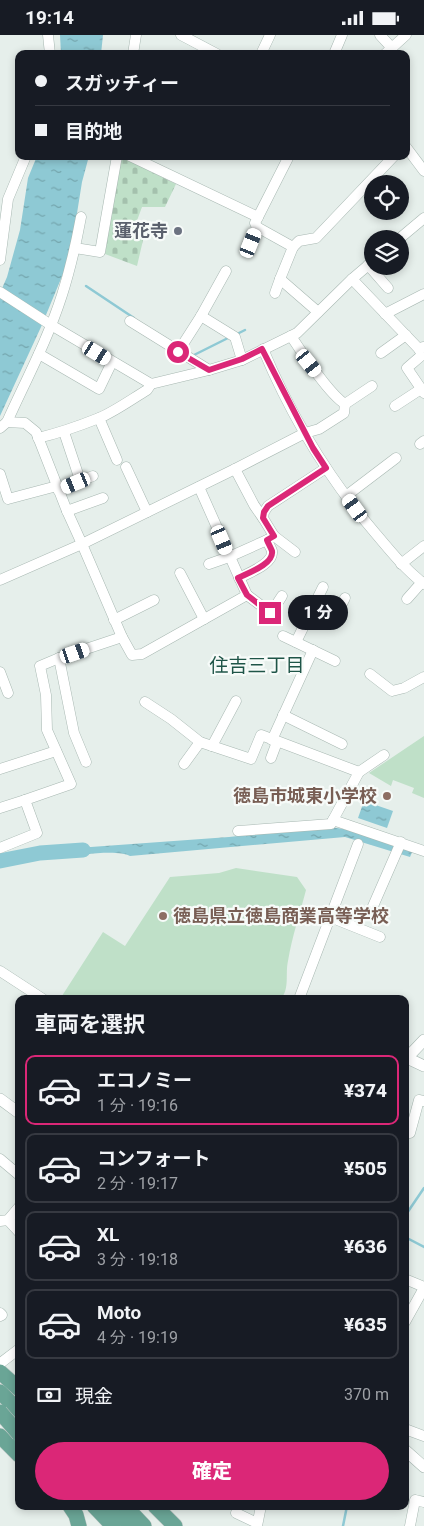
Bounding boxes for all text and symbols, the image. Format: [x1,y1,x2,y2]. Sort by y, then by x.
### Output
text: 19:14 [25,6,74,29]
text: スガッチィー [65,72,179,95]
text: 目的地 [65,120,122,143]
map controls [364,175,409,275]
button: locate [364,175,409,220]
place label: 蓮花寺 [114,220,168,241]
marker: 蓮花寺 [172,225,184,237]
car [238,226,263,260]
button: layers [364,230,409,275]
car [80,339,113,367]
route start [167,341,189,363]
car [293,347,324,379]
car [59,470,92,496]
car [340,491,369,525]
car [209,523,234,557]
callout: 1 分 [288,595,348,631]
route end [259,602,281,624]
text: 1 分 [303,603,333,622]
car [58,641,91,665]
district label: 住吉三丁目 [209,654,305,677]
place label: 徳島市城東小学校 [233,785,377,806]
marker: 徳島市城東小学校 [381,790,393,802]
place label: 徳島県立徳島商業高等学校 [173,905,389,926]
marker: 徳島県立徳島商業高等学校 [157,910,169,922]
text: 車両を選択 [35,1012,145,1037]
icon: car [37,1068,82,1113]
text: エコノミー [97,1069,192,1092]
text: ¥374 [344,1079,387,1102]
text: 1 分 · 19:16 [97,1096,178,1115]
icon: car [37,1146,82,1191]
text: コンフォート [97,1147,210,1170]
text: ¥505 [344,1157,387,1180]
text: 2 分 · 19:17 [97,1174,178,1193]
text: XL [97,1223,119,1246]
icon: car [37,1224,82,1269]
text: ¥636 [344,1235,387,1258]
text: 3 分 · 19:18 [97,1250,178,1269]
text: Moto [97,1301,141,1324]
icon: car [37,1302,82,1347]
text: ¥635 [344,1313,387,1336]
text: 4 分 · 19:19 [97,1328,178,1347]
icon: cash [35,1381,63,1409]
text: 現金 [75,1385,113,1408]
text: 370 m [344,1385,389,1404]
button: 確定 [35,1442,389,1500]

